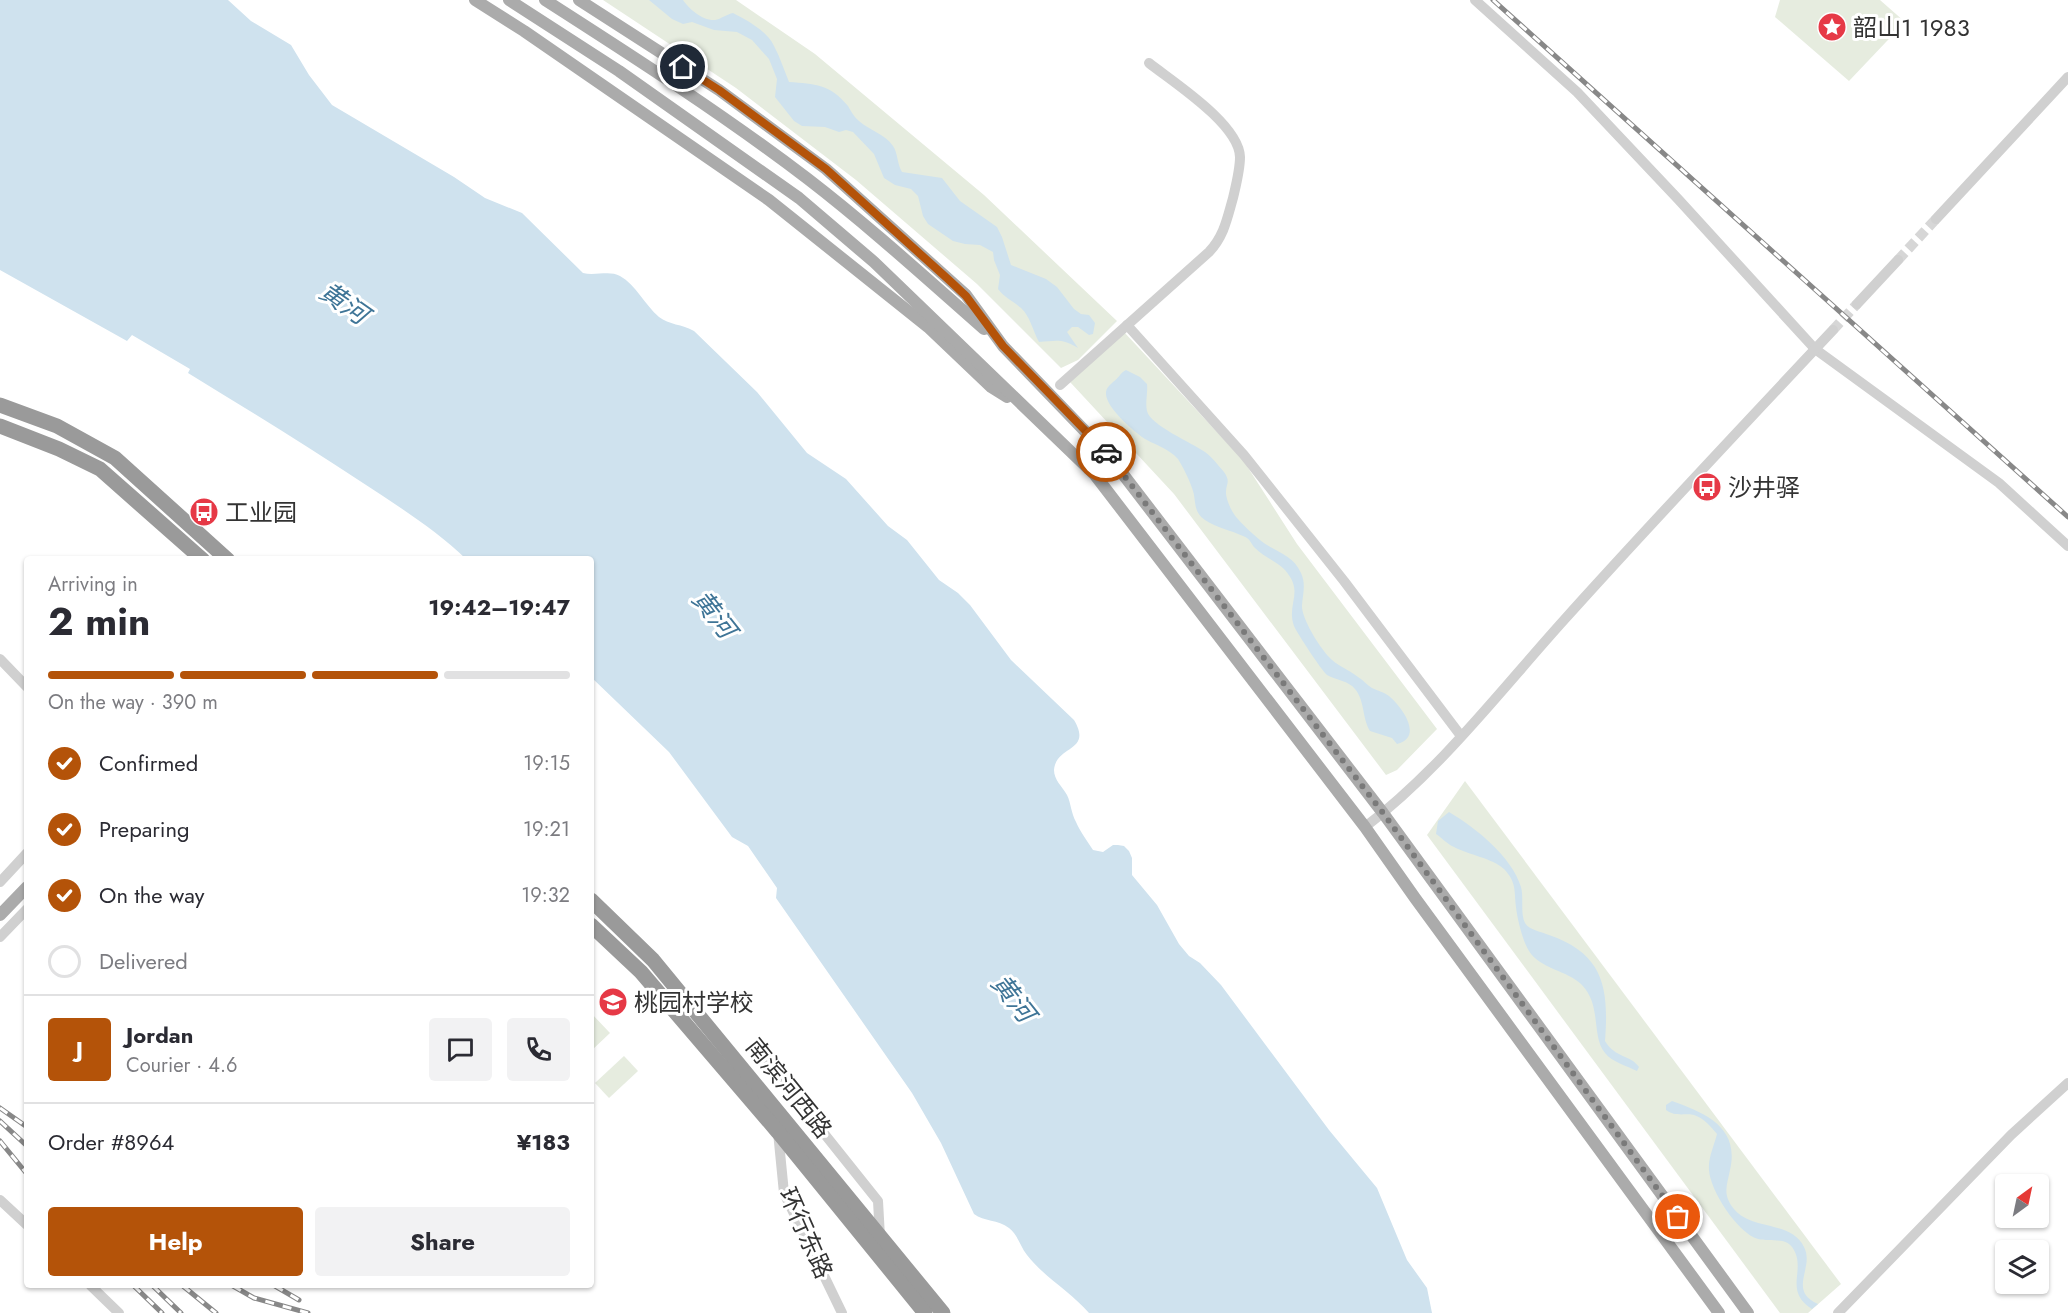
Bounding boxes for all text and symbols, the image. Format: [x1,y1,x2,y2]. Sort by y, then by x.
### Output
place label: 韶山1 1983 [1853,10,1970,45]
place icon: 韶山1 1983 [1816,11,1848,43]
pin [657,41,708,92]
icon: home [666,50,699,83]
water label: 黄河 [312,273,380,336]
courier [1076,422,1136,482]
icon: car [1090,436,1123,469]
place label: 沙井驿 [1728,470,1800,505]
bus stop icon: 沙井驿 [1691,471,1723,503]
place label: 工业园 [225,495,297,530]
bus stop icon: 工业园 [188,496,220,528]
text: Arriving in [48,570,138,599]
water label: 黄河 [683,582,748,650]
text: 19:42–19:47 [428,591,570,623]
text: 2 min [48,593,150,650]
text: On the way · 390 m [48,688,218,717]
icon: check [48,747,81,780]
text: Confirmed [99,747,198,779]
text: 19:15 [523,749,570,778]
icon: check [48,813,81,846]
text: Preparing [99,813,190,845]
text: 19:21 [523,815,570,844]
icon: check [48,879,81,912]
text: On the way [99,879,204,911]
text: 19:32 [521,881,570,910]
text: Delivered [99,945,188,977]
water label: 黄河 [982,966,1047,1034]
place label: 桃园村学校 [634,985,754,1020]
school or university icon: 桃园村学校 [597,986,629,1018]
button: chat [429,1018,492,1081]
button: phone [507,1018,570,1081]
text: Jordan [126,1019,193,1051]
street label: 南滨河西路 [738,1030,840,1146]
text: J [76,1033,83,1065]
text: Courier · 4.6 [126,1051,238,1080]
text: Order #8964 [48,1126,174,1158]
text: ¥183 [517,1126,570,1158]
north arrow [1995,1174,2049,1228]
map controls [1995,1174,2049,1294]
street label: 环行东路 [770,1182,842,1284]
pin [1652,1191,1703,1242]
icon: bag [1661,1200,1694,1233]
button: Help [48,1207,303,1276]
button: Share [315,1207,570,1276]
button: layers [1995,1240,2049,1294]

